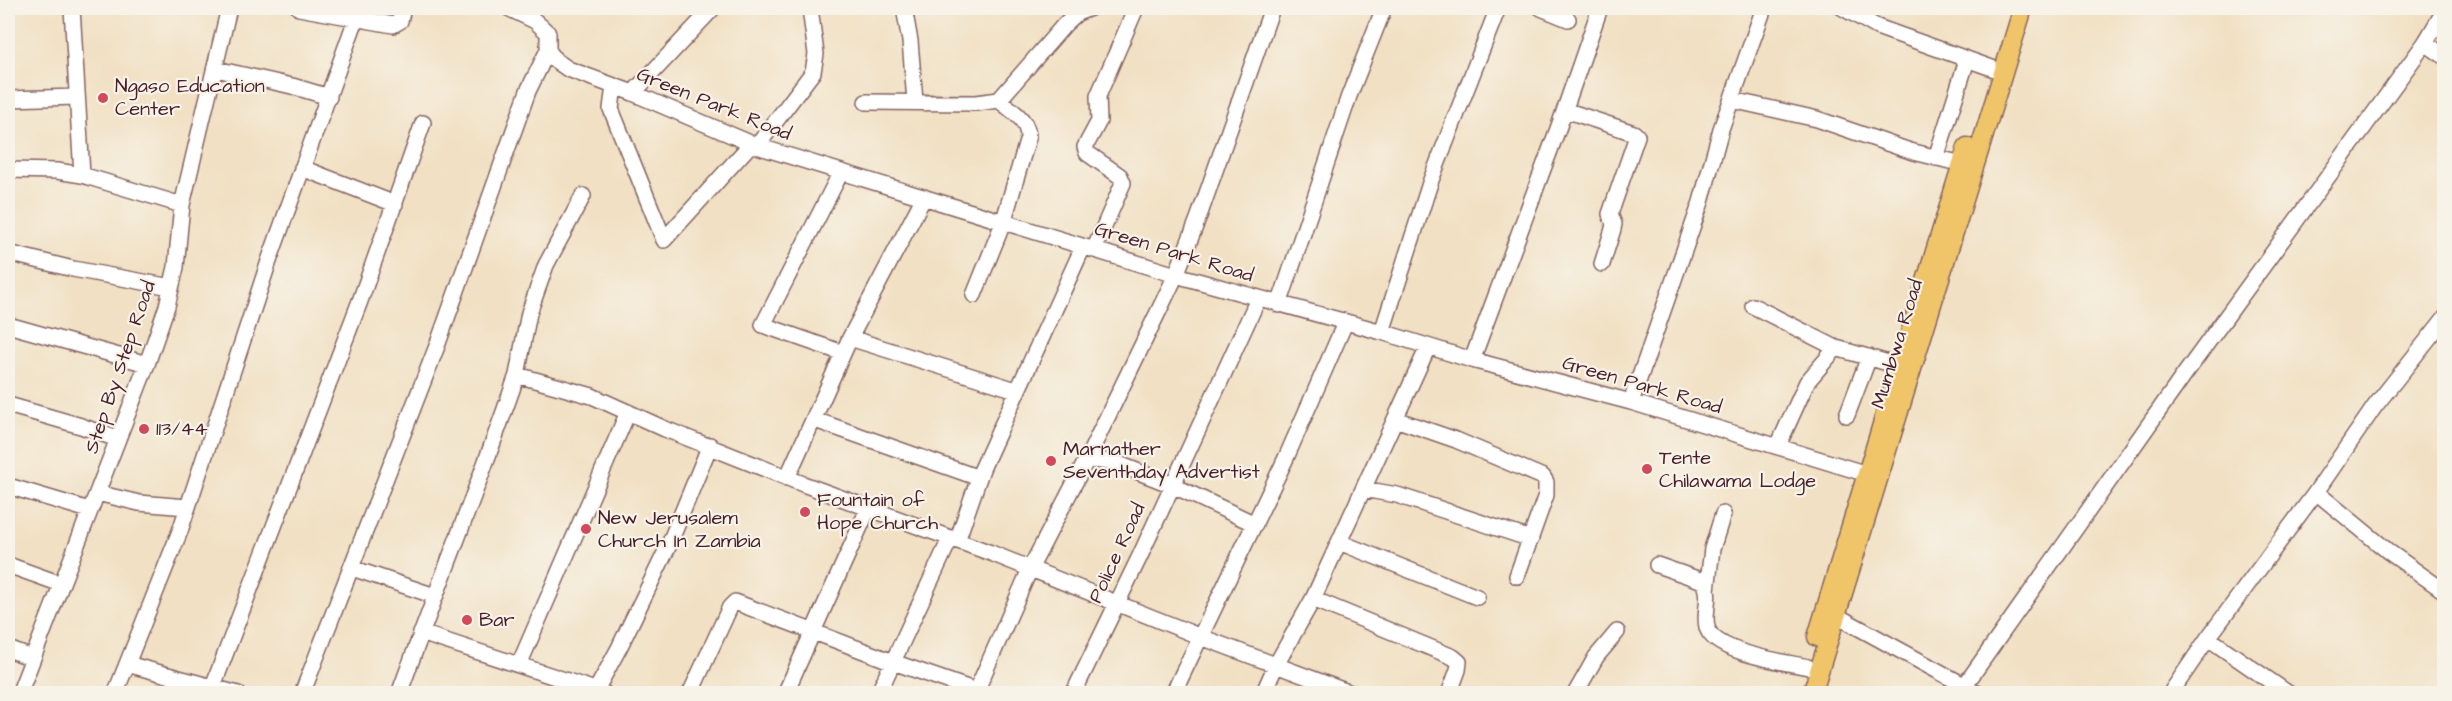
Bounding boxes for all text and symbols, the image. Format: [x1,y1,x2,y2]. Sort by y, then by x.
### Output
street label: Green Park Road [632,60,796,148]
place label: Ngaso Education Center [115,72,265,123]
marker: Ngaso Education Center [96,91,110,105]
street label: Green Park Road [1091,215,1257,289]
street label: Mumbwa Road [1864,276,1930,412]
street label: Step By Step Road [77,277,164,457]
street label: Green Park Road [1559,349,1725,421]
place label: 113/44 [156,415,208,443]
marker: 113/44 [137,422,151,436]
place label: Marnather Seventhday Advertist [1063,435,1260,487]
place label: Tente Chilawama Lodge [1659,444,1816,496]
marker: Marnather Seventhday Advertist [1044,454,1058,468]
marker: Tente Chilawama Lodge [1640,462,1654,476]
place label: Fountain of Hope Church [817,486,938,537]
street label: Police Road [1082,498,1152,608]
place label: New Jerusalem Church In Zambia [598,504,761,555]
marker: Fountain of Hope Church [798,505,812,519]
marker: New Jerusalem Church In Zambia [579,522,593,536]
place label: Bar [479,606,514,634]
marker: Bar [460,613,474,627]

